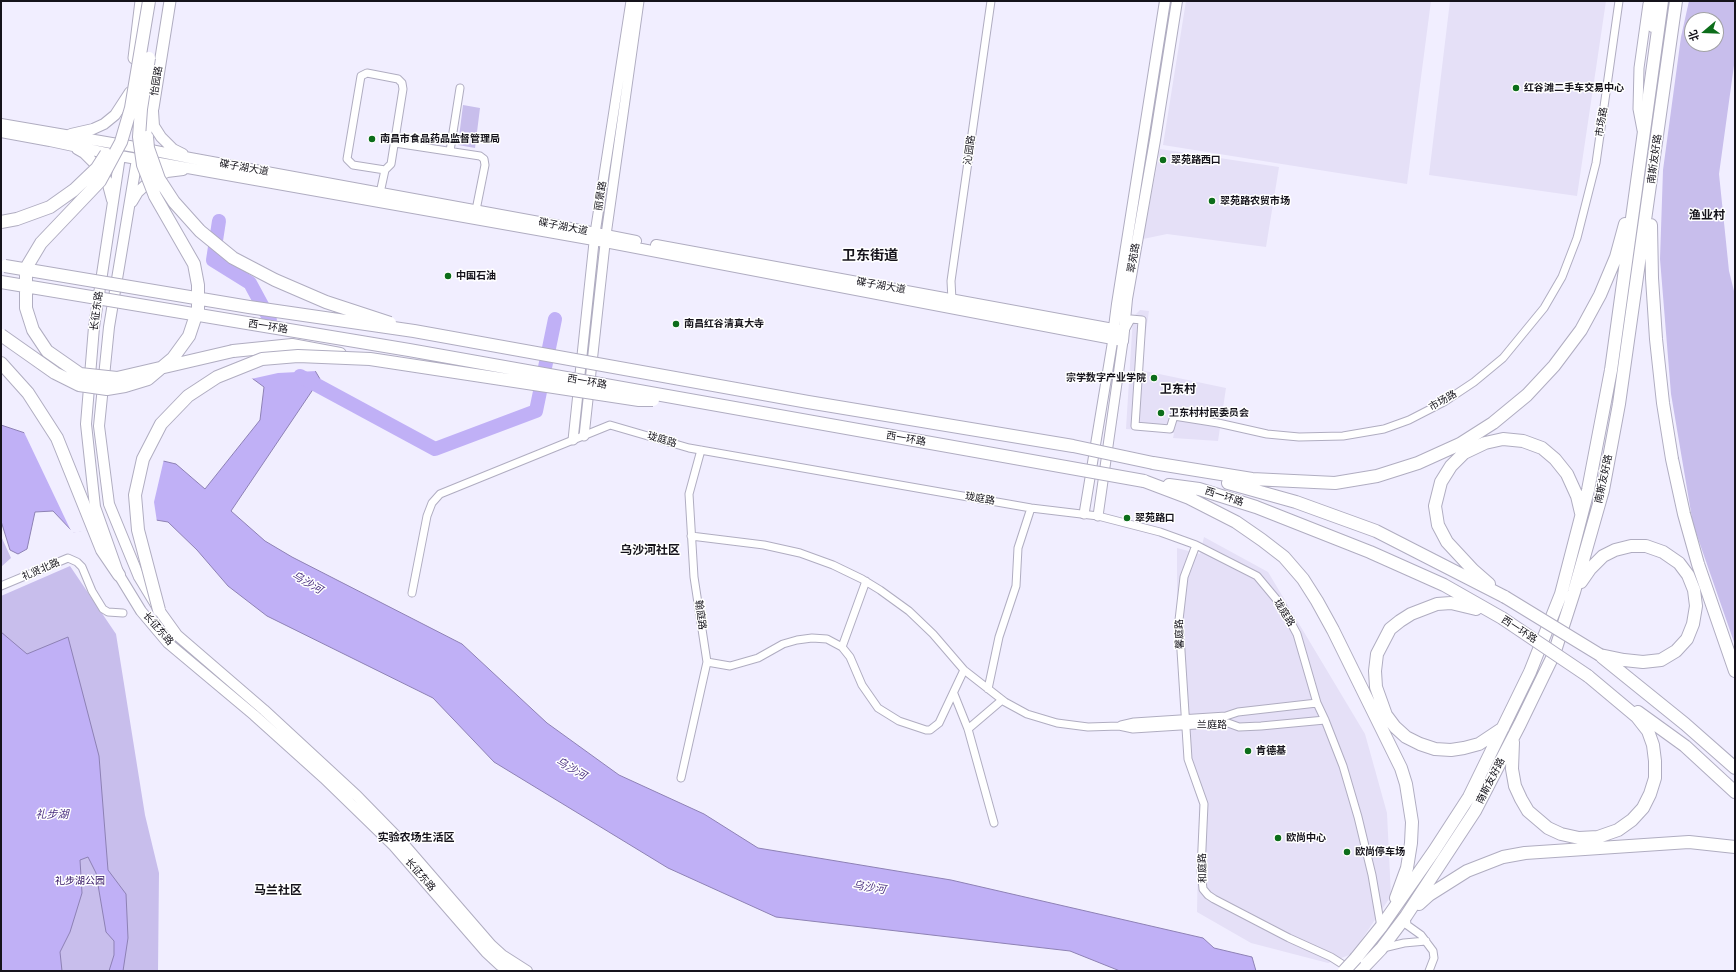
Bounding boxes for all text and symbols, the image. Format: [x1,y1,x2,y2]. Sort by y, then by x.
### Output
north arrow [1684,12,1724,52]
text: 北 [1685,28,1702,43]
street label: 怡园路 [149,65,165,97]
place label: 红谷滩二手车交易中心 [1524,82,1624,94]
marker: 红谷滩二手车交易中心 [1511,83,1521,93]
street label: 市场路 [1594,106,1610,138]
place label: 南昌市食品药品监督管理局 [380,133,500,145]
street label: 南斯友好路 [1646,133,1664,185]
marker: 南昌市食品药品监督管理局 [367,134,377,144]
street label: 沁园路 [962,134,978,166]
place label: 翠苑路西口 [1171,154,1221,166]
marker: 翠苑路西口 [1158,155,1168,165]
street label: 碟子湖大道 [218,158,270,178]
street label: 丽景路 [593,180,609,212]
place label: 翠苑路农贸市场 [1220,195,1290,207]
marker: 翠苑路农贸市场 [1207,196,1217,206]
district label: 渔业村 [1689,209,1725,223]
street label: 碟子湖大道 [537,216,589,238]
street label: 翠苑路 [1125,242,1143,274]
district label: 卫东街道 [842,248,898,264]
place label: 中国石油 [456,270,496,282]
marker: 中国石油 [443,271,453,281]
street label: 碟子湖大道 [855,276,907,296]
street label: 长征东路 [88,290,106,332]
street label: 西一环路 [247,318,289,336]
place label: 南昌红谷清真大寺 [684,318,764,330]
marker: 南昌红谷清真大寺 [671,319,681,329]
place label: 宗学数字产业学院 [1066,372,1146,384]
street label: 西一环路 [566,373,608,391]
marker: 宗学数字产业学院 [1149,373,1159,383]
district label: 卫东村 [1160,383,1196,397]
street label: 市场路 [1427,388,1459,414]
place label: 卫东村村民委员会 [1169,407,1249,419]
marker: 卫东村村民委员会 [1156,408,1166,418]
street label: 珑庭路 [646,430,678,450]
street label: 西一环路 [885,430,927,448]
street label: 南斯友好路 [1593,453,1615,505]
street label: 西一环路 [1203,485,1245,509]
street label: 珑庭路 [964,490,996,508]
place label: 翠苑路口 [1135,512,1175,524]
marker: 翠苑路口 [1122,513,1132,523]
district label: 乌沙河社区 [620,544,680,558]
street label: 礼贤北路 [20,557,62,583]
water label: 乌沙河 [289,569,325,597]
street label: 珑庭路 [1271,597,1297,629]
street label: 翰庭路 [692,599,708,631]
street label: 长征东路 [140,610,176,648]
street label: 西一环路 [1499,614,1539,646]
street label: 馨庭路 [1174,619,1186,649]
street label: 兰庭路 [1197,719,1227,731]
place label: 肯德基 [1256,745,1286,757]
marker: 肯德基 [1243,746,1253,756]
water label: 乌沙河 [553,755,589,783]
street label: 南斯友好路 [1474,756,1508,806]
water label: 礼步湖 [36,808,68,822]
district label: 实验农场生活区 [378,831,454,845]
place label: 欧尚中心 [1286,832,1326,844]
marker: 欧尚中心 [1273,833,1283,843]
place label: 欧尚停车场 [1355,846,1405,858]
marker: 欧尚停车场 [1342,847,1352,857]
street label: 和庭路 [1197,853,1209,883]
street label: 长征东路 [402,856,438,894]
park label: 礼步湖公园 [55,875,105,887]
water label: 乌沙河 [852,879,886,897]
district label: 马兰社区 [254,884,302,898]

